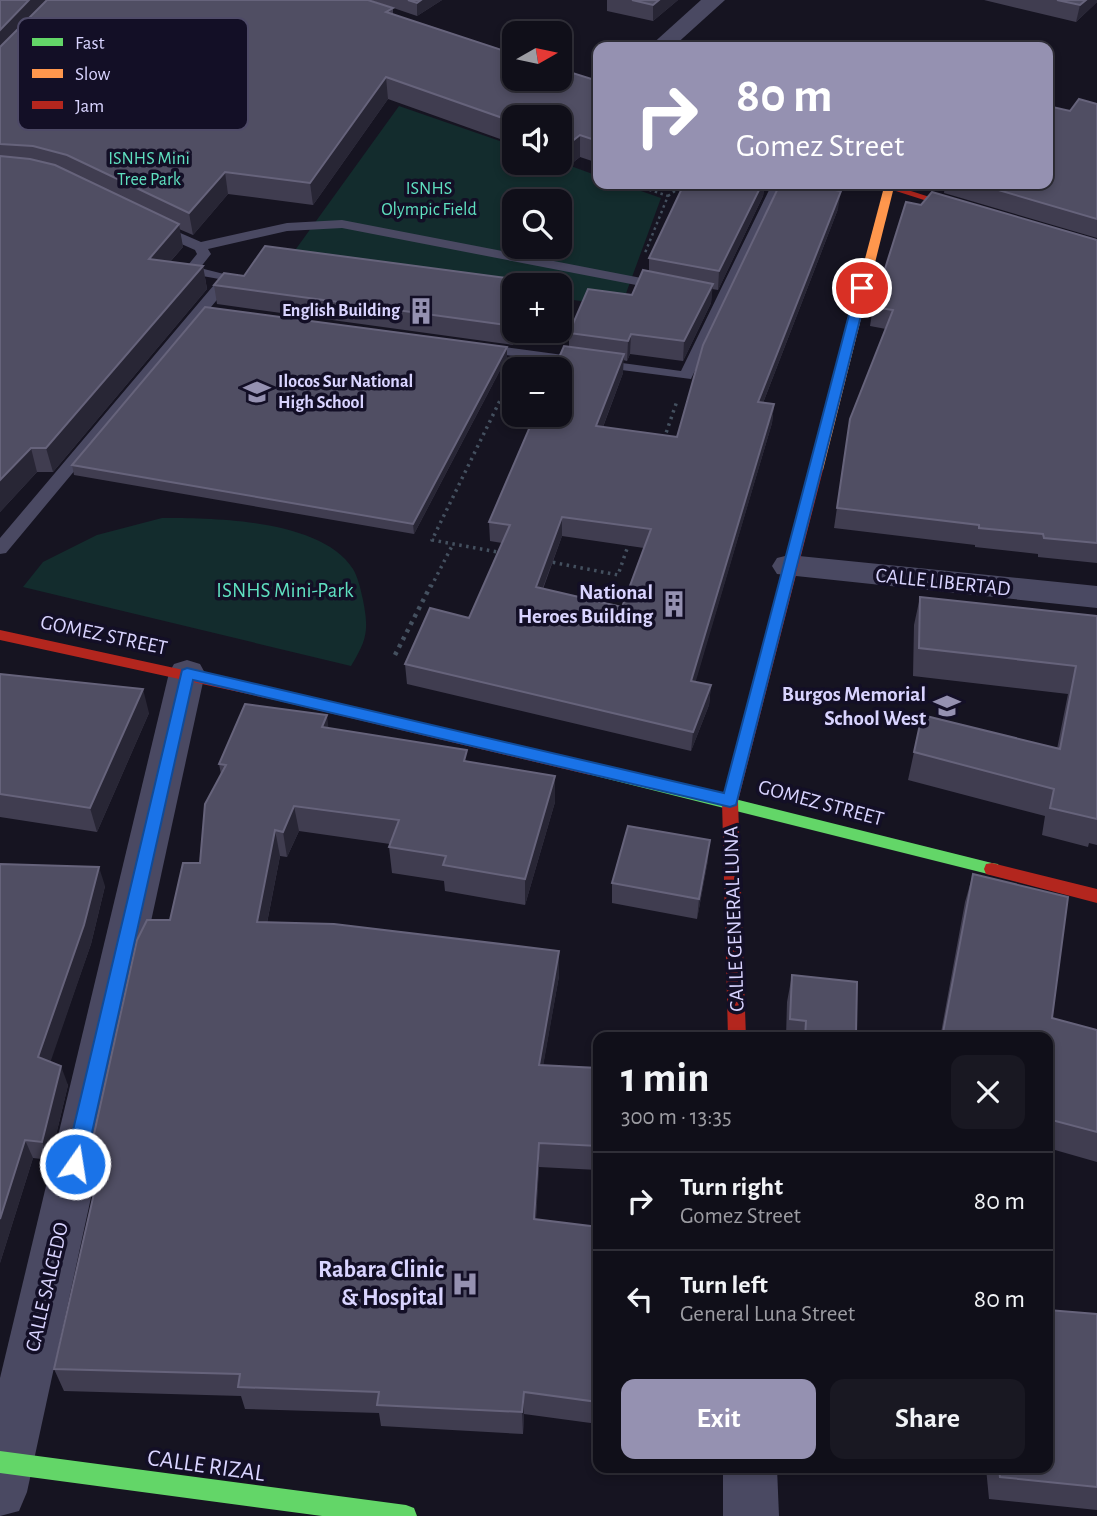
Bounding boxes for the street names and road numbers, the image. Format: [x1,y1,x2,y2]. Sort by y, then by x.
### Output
street label: CALLE LIBERTAD [874,564,1012,600]
street label: GOMEZ STREET [39,611,169,659]
street label: GOMEZ STREET [756,776,886,830]
street label: CALLE GENERAL LUNA [720,826,748,1012]
street label: CALLE SALCEDO [22,1220,72,1354]
street label: CALLE RIZAL [146,1446,266,1486]

